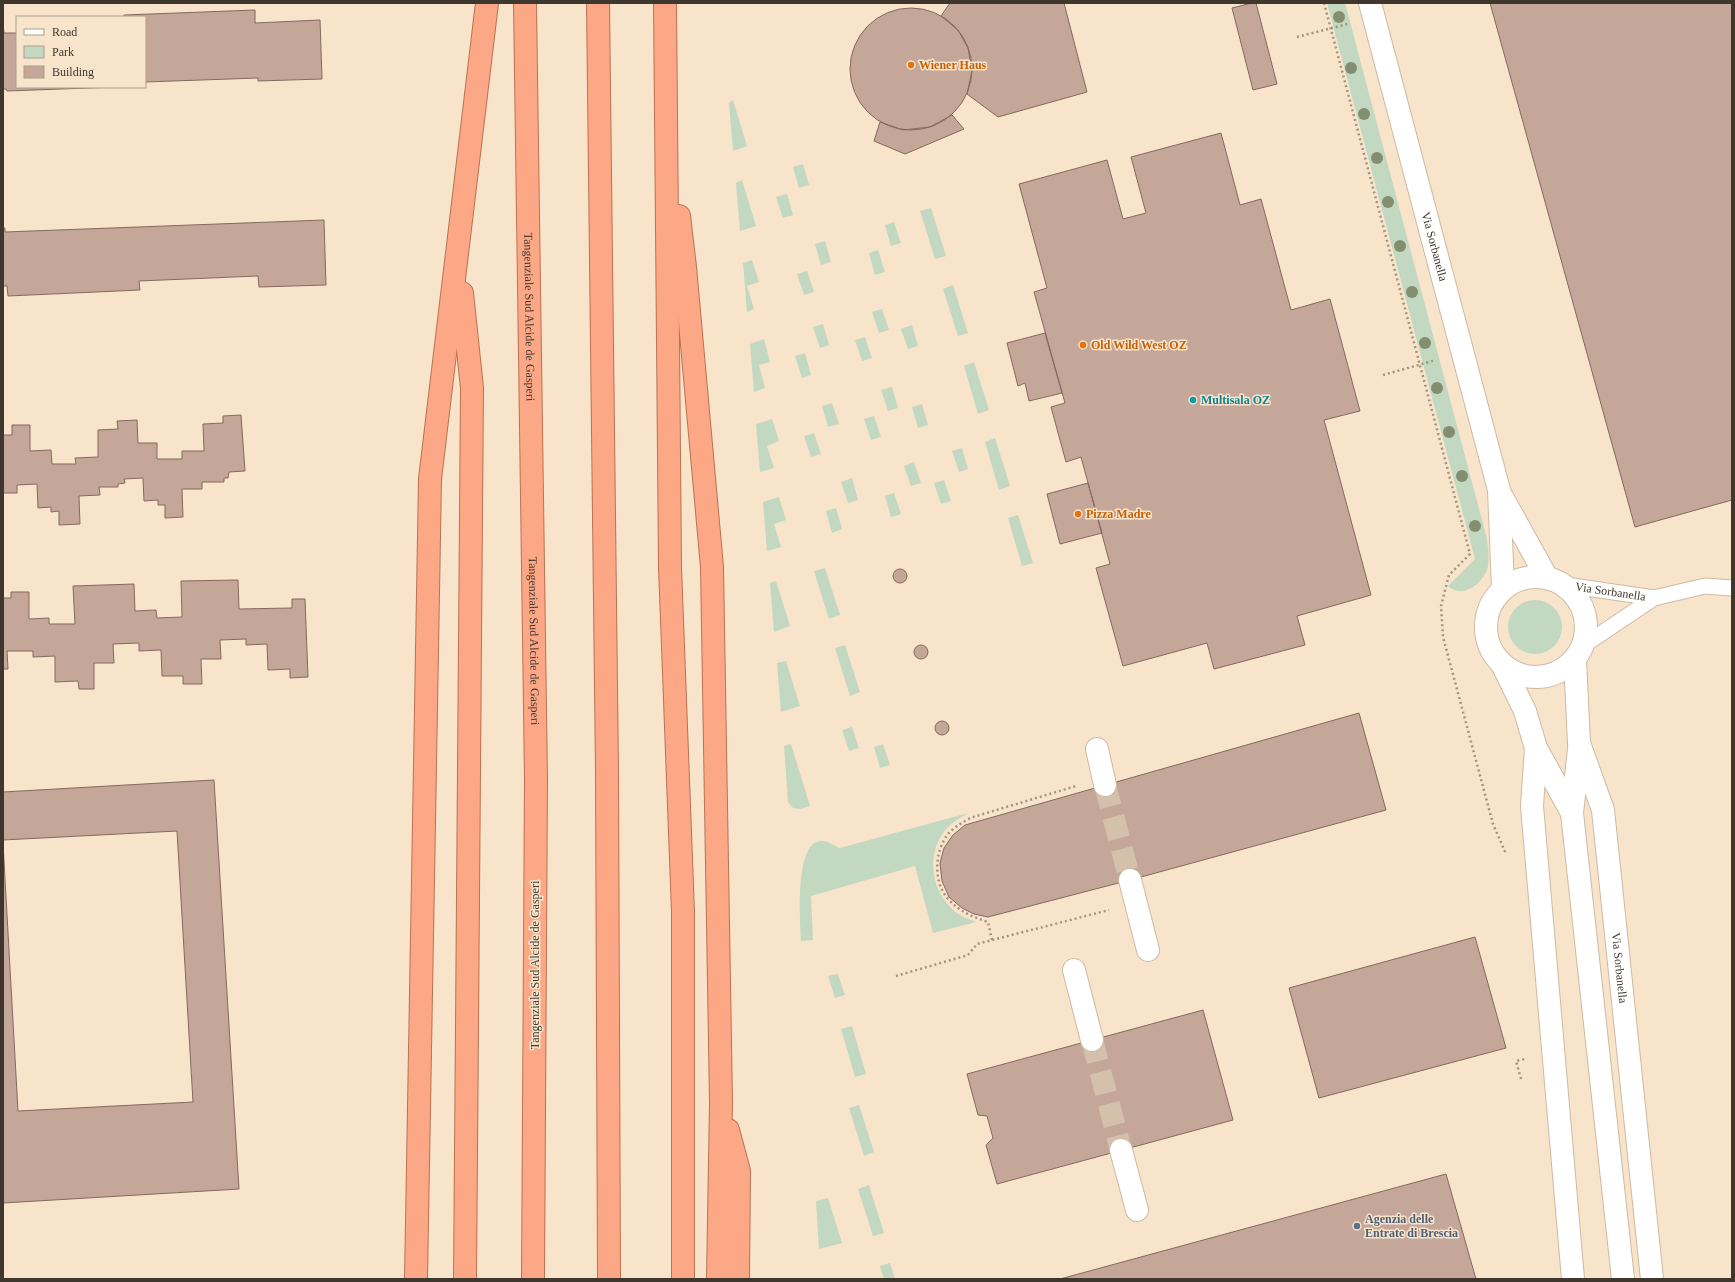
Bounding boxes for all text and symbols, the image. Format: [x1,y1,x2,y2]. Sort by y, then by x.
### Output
legend [16,16,146,88]
text: Road [52,25,77,39]
text: Park [52,45,74,59]
place label: Wiener Haus [919,58,987,72]
marker: Wiener Haus [906,60,916,70]
text: Building [52,65,94,79]
street label: Via Sorbanella [1419,210,1451,283]
street label: Tangenziale Sud Alcide de Gasperi [521,233,538,402]
place label: Old Wild West OZ [1091,338,1187,352]
marker: Old Wild West OZ [1078,340,1088,350]
place label: Multisala OZ [1201,393,1270,407]
marker: Multisala OZ [1188,395,1198,405]
place label: Pizza Madre [1086,507,1151,521]
marker: Pizza Madre [1073,509,1083,519]
street label: Tangenziale Sud Alcide de Gasperi [526,557,542,726]
street label: Via Sorbanella [1574,579,1647,604]
street label: Tangenziale Sud Alcide de Gasperi [528,880,542,1049]
street label: Via Sorbanella [1609,932,1630,1005]
place label: Agenzia delle Entrate di Brescia [1365,1212,1458,1240]
marker: Agenzia delle Entrate di Brescia [1352,1221,1362,1231]

